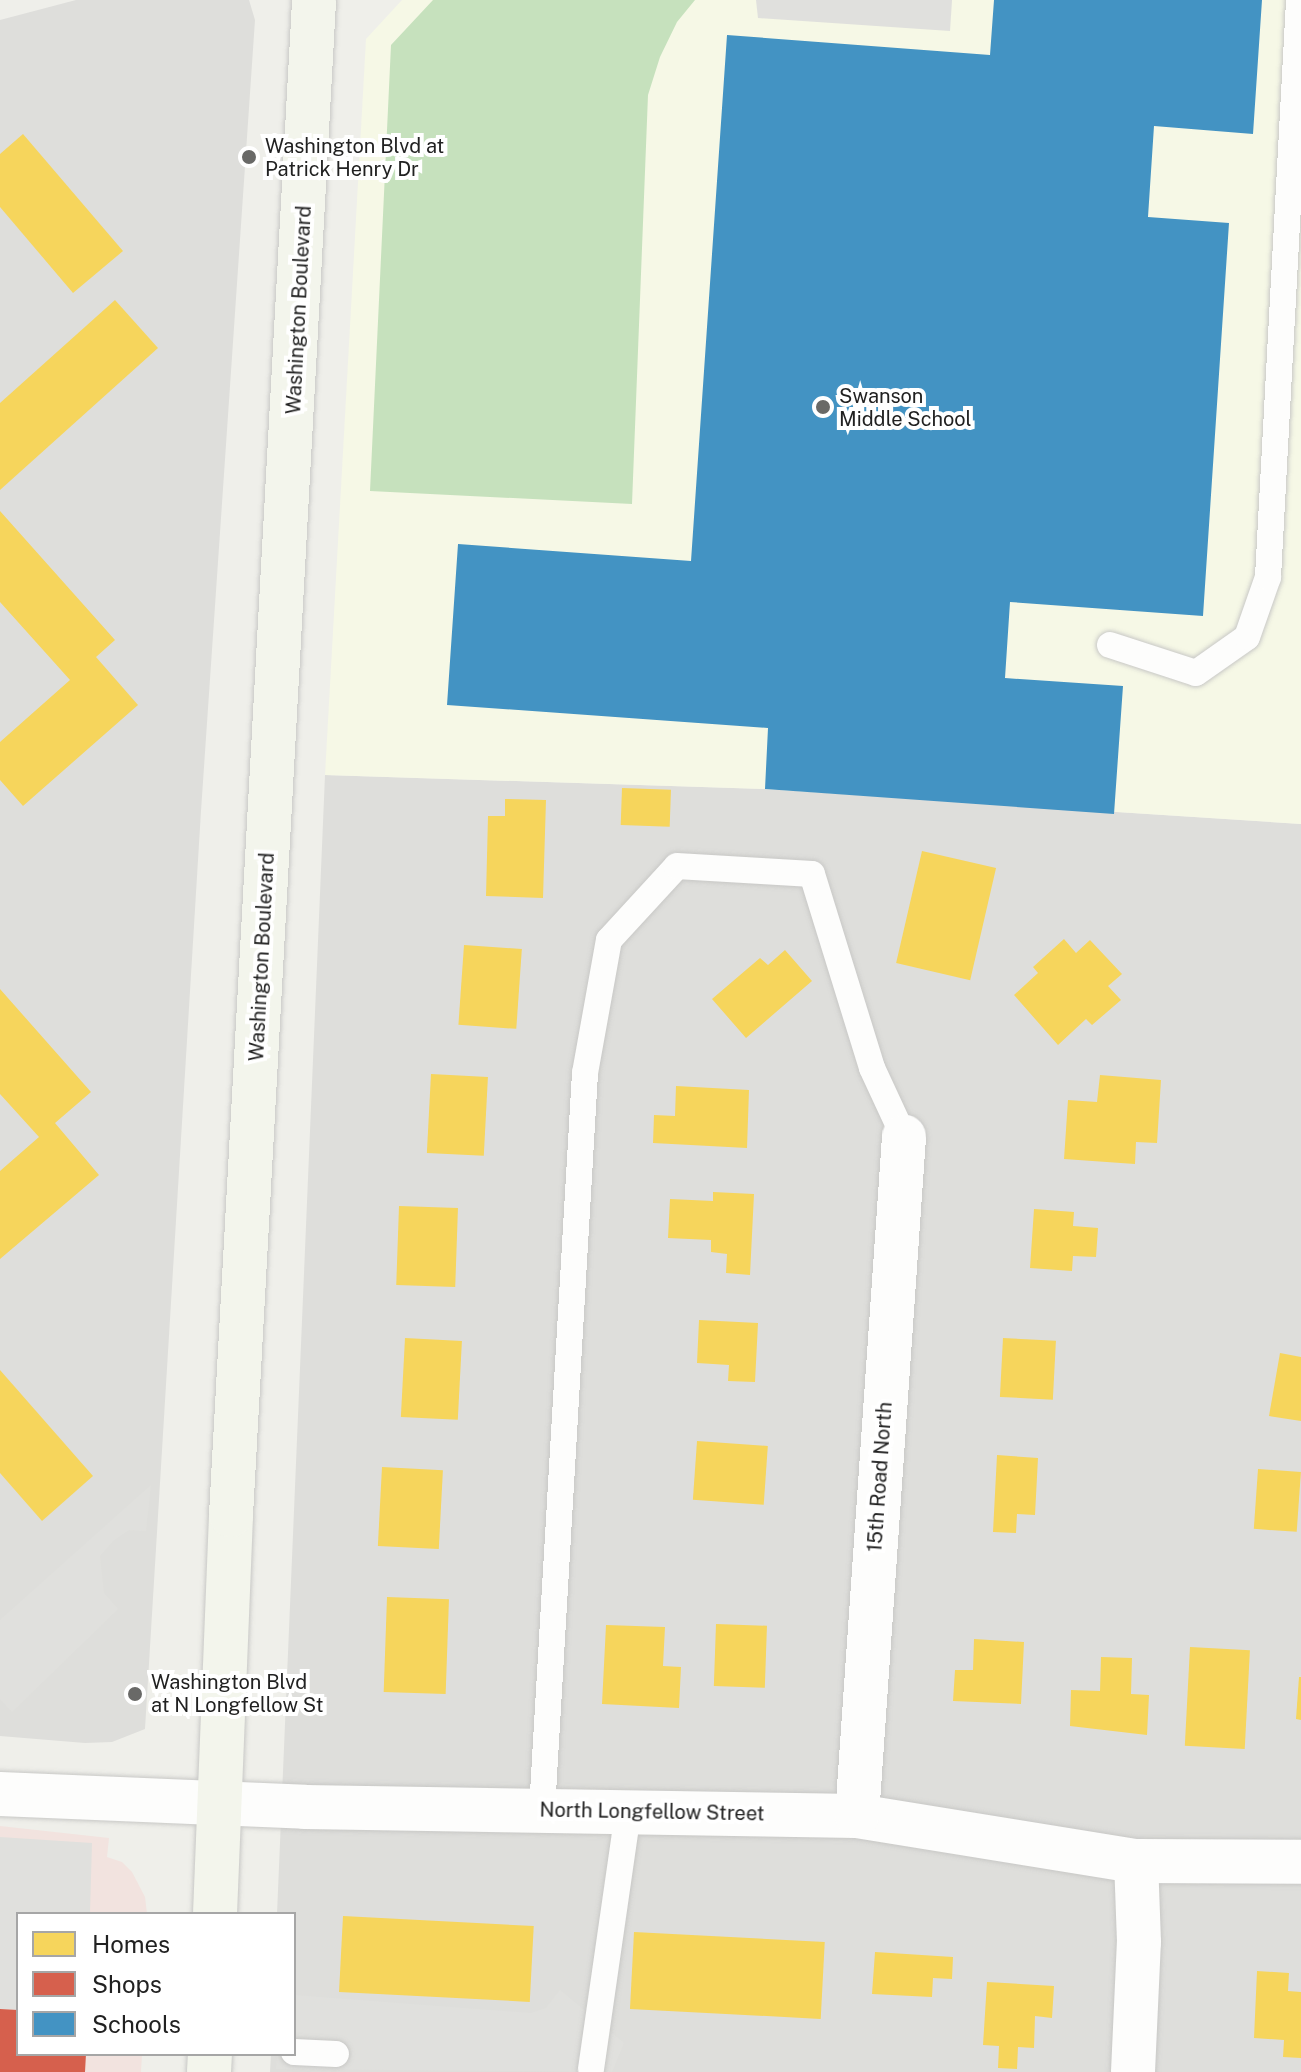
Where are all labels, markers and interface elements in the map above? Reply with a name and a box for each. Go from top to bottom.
place label: Washington Blvd at Patrick Henry Dr [265,134,444,181]
marker: Washington Blvd at Patrick Henry Dr [240,148,258,166]
street label: Washington Boulevard [282,205,316,415]
place label: Swanson Middle School [839,384,972,431]
marker: Swanson Middle School [814,398,832,416]
street label: Washington Boulevard [245,852,279,1062]
street label: 15th Road North [863,1401,897,1553]
place label: Washington Blvd at N Longfellow St [151,1670,324,1717]
marker: Washington Blvd at N Longfellow St [126,1685,144,1703]
street label: North Longfellow Street [539,1798,765,1826]
legend [16,1912,296,2056]
text: Homes [92,1930,170,1958]
text: Shops [92,1970,162,1998]
text: Schools [92,2010,181,2038]

